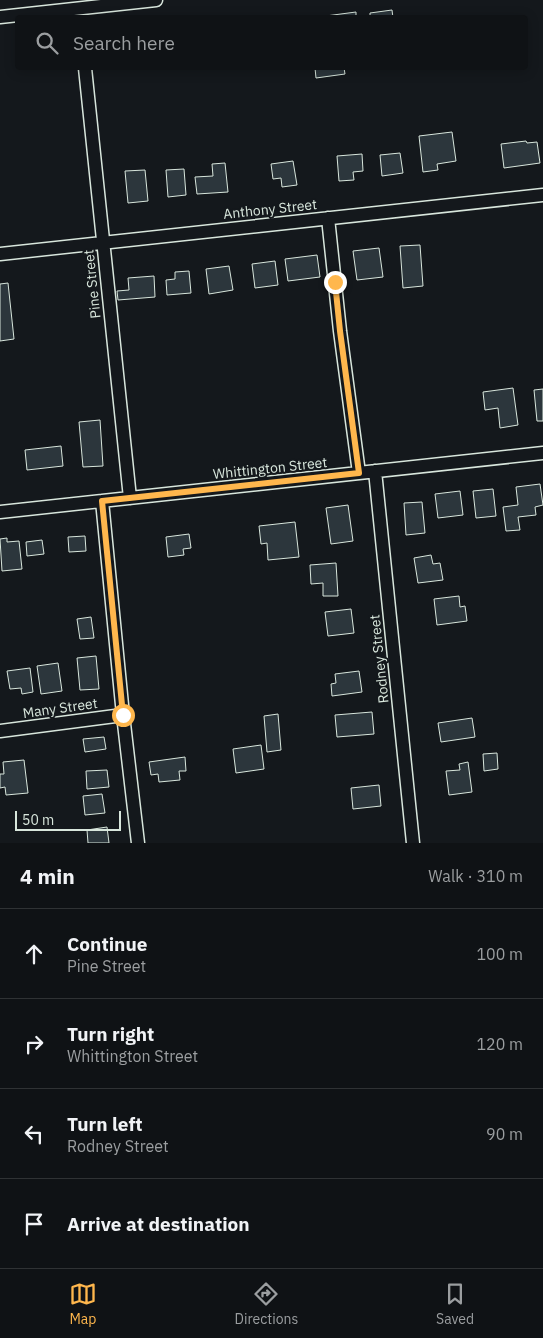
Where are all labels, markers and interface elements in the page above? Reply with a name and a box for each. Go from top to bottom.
search box [15,15,528,70]
icon: search [33,29,61,57]
text: Search here [73,31,175,55]
street label: Anthony Street [222,195,318,223]
street label: Pine Street [79,248,105,319]
route end [324,271,347,294]
street label: Whittington Street [212,453,328,483]
street label: Rodney Street [365,614,393,704]
street label: Many Street [21,694,99,722]
route start [112,704,135,727]
scale bar [15,808,121,831]
text: 50 m [22,811,54,829]
text: 4 min [20,862,75,890]
text: Walk · 310 m [428,866,523,886]
text: Continue [67,932,147,956]
icon: ahead [20,940,48,968]
text: 100 m [476,944,523,964]
text: Pine Street [67,956,146,976]
text: Turn right [67,1022,154,1046]
icon: right [20,1030,48,1058]
text: 120 m [476,1034,523,1054]
text: Whittington Street [67,1046,198,1066]
text: Turn left [67,1112,143,1136]
icon: left [20,1120,48,1148]
text: 90 m [486,1124,523,1144]
text: Rodney Street [67,1136,169,1156]
icon: arrive [20,1210,48,1238]
text: Arrive at destination [67,1212,250,1236]
tab: Map [69,1280,97,1328]
tab: Directions [235,1280,298,1328]
tab: Saved [436,1280,474,1328]

